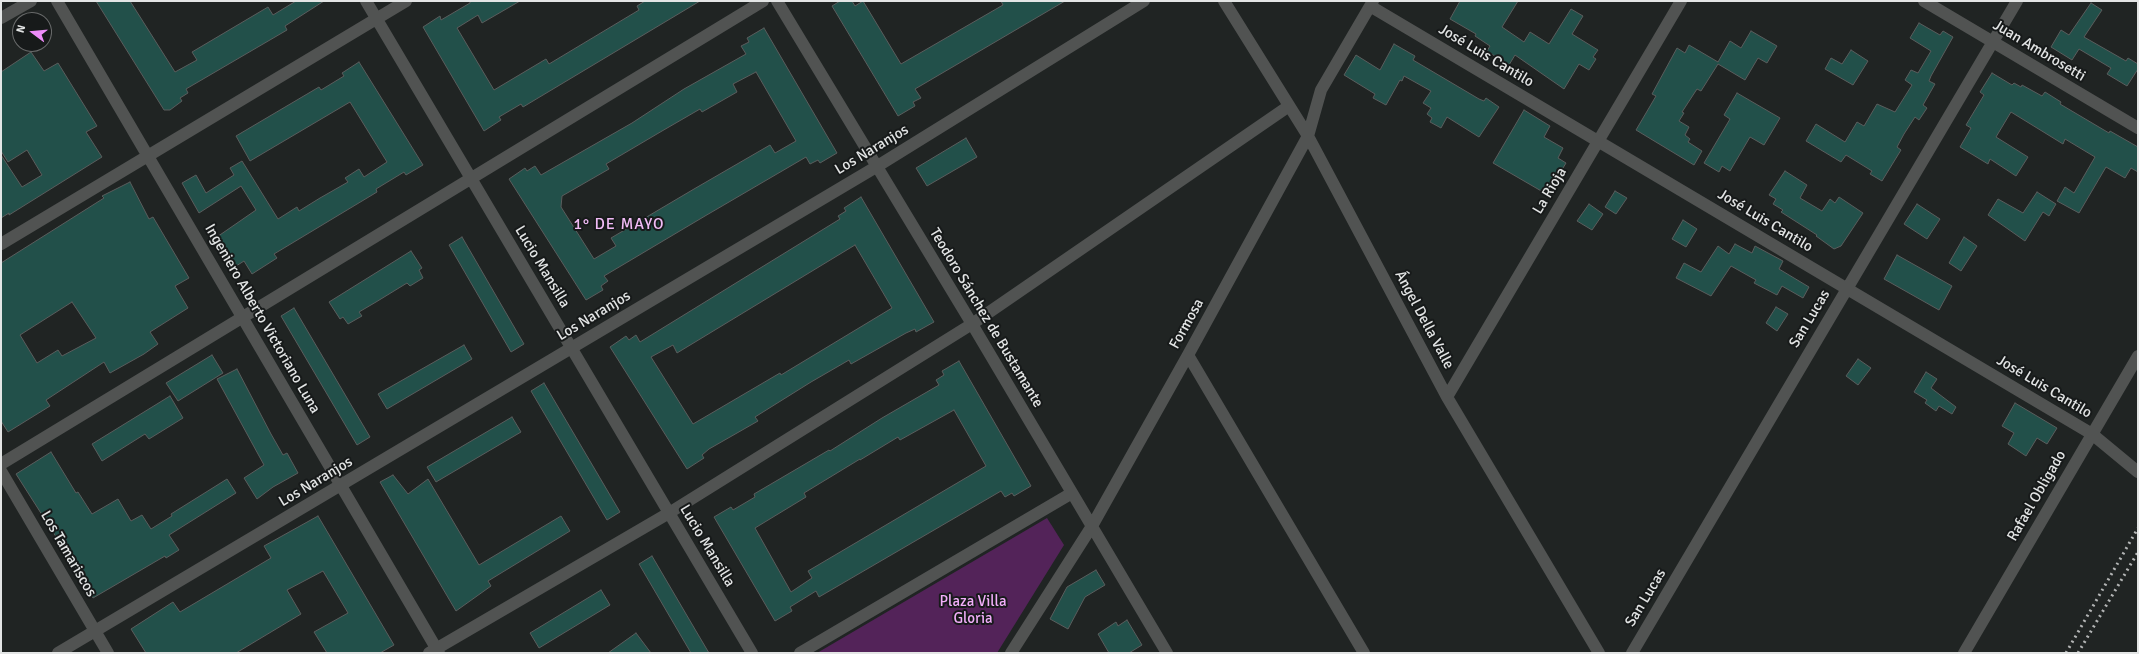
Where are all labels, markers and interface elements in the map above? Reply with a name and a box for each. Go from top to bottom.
north arrow [12,12,52,52]
street label: Juan Ambrosetti [1989,16,2089,86]
street label: José Luis Cantilo [1435,21,1537,91]
text: N [14,23,28,34]
street label: Los Naranjos [832,121,912,179]
street label: La Rioja [1529,164,1571,218]
street label: José Luis Cantilo [1714,186,1816,256]
district label: 1° DE MAYO [573,215,665,235]
street label: Ingeniero Alberto Victoriano Luna [200,221,324,417]
street label: Lucio Mansilla [510,223,574,311]
street label: Teodoro Sánchez de Bustamante [925,225,1047,411]
street label: Ángel Della Valle [1390,268,1458,372]
street label: Los Naranjos [554,287,634,345]
street label: San Lucas [1786,287,1834,351]
street label: Formosa [1166,296,1208,352]
street label: José Luis Cantilo [1993,352,2095,422]
street label: Rafael Obligado [2004,447,2070,545]
street label: Los Naranjos [276,453,356,511]
street label: Lucio Mansilla [675,502,739,590]
street label: Los Tamariscos [36,508,100,600]
street label: San Lucas [1622,566,1670,630]
park label: Plaza Villa Gloria [939,593,1007,628]

